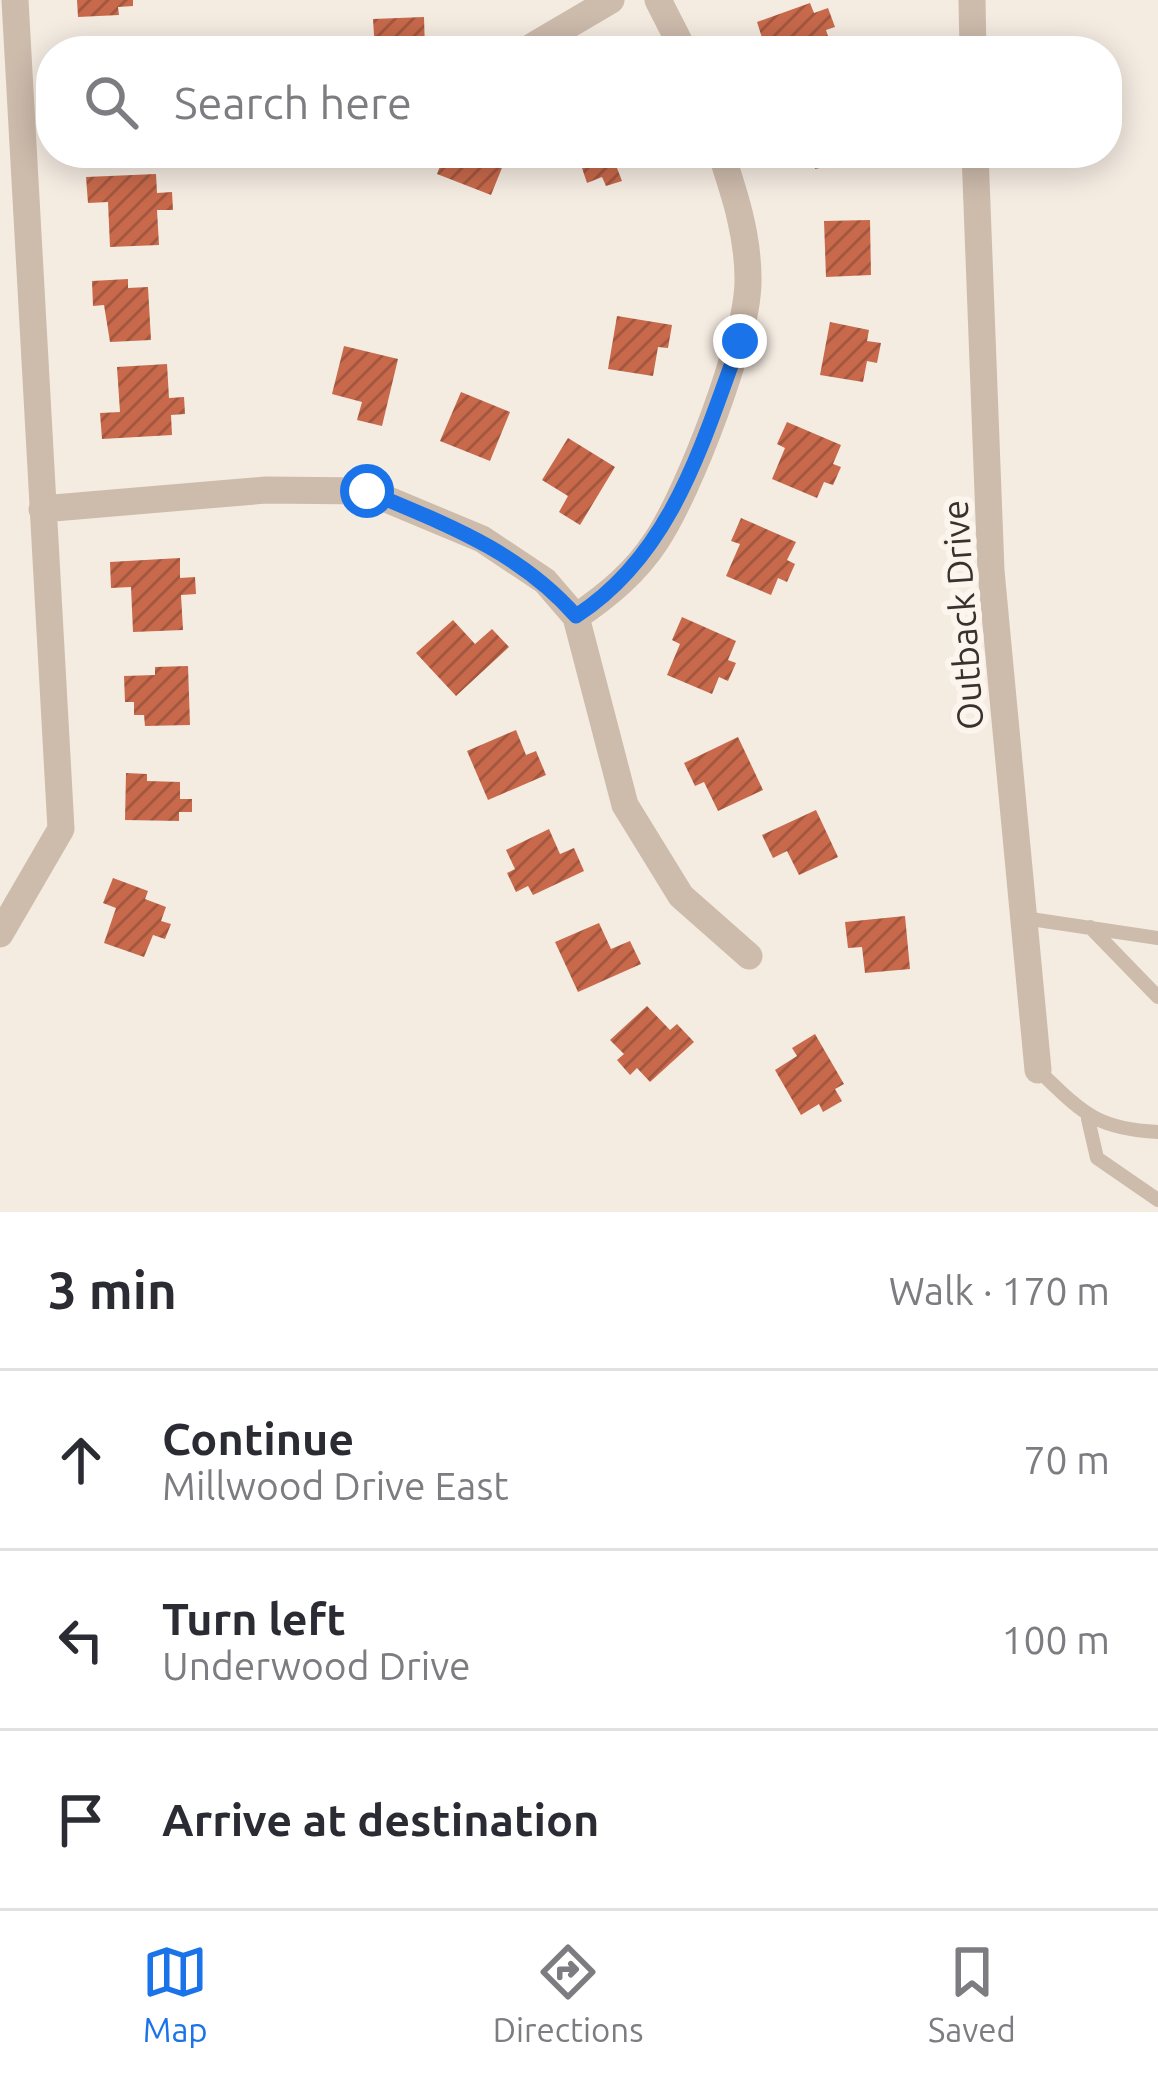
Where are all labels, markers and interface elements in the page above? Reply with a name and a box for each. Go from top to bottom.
search box [36,36,1122,168]
icon: search [78,69,144,135]
text: Search here [174,77,412,128]
route end [713,314,767,368]
route start [340,464,394,518]
street label: Outback Drive [934,499,990,731]
text: 3 min [48,1261,177,1319]
text: Walk · 170 m [889,1269,1110,1312]
text: Continue [162,1413,354,1464]
icon: ahead [48,1427,114,1493]
text: 70 m [1023,1438,1110,1481]
text: Millwood Drive East [162,1464,509,1507]
text: Turn left [162,1593,346,1644]
icon: left [48,1607,114,1673]
text: 100 m [1001,1618,1110,1661]
text: Underwood Drive [162,1644,471,1687]
icon: arrive [48,1787,114,1853]
text: Arrive at destination [162,1794,599,1845]
tab: Map [142,1939,208,2048]
tab: Directions [493,1939,643,2048]
tab: Saved [928,1939,1016,2048]

